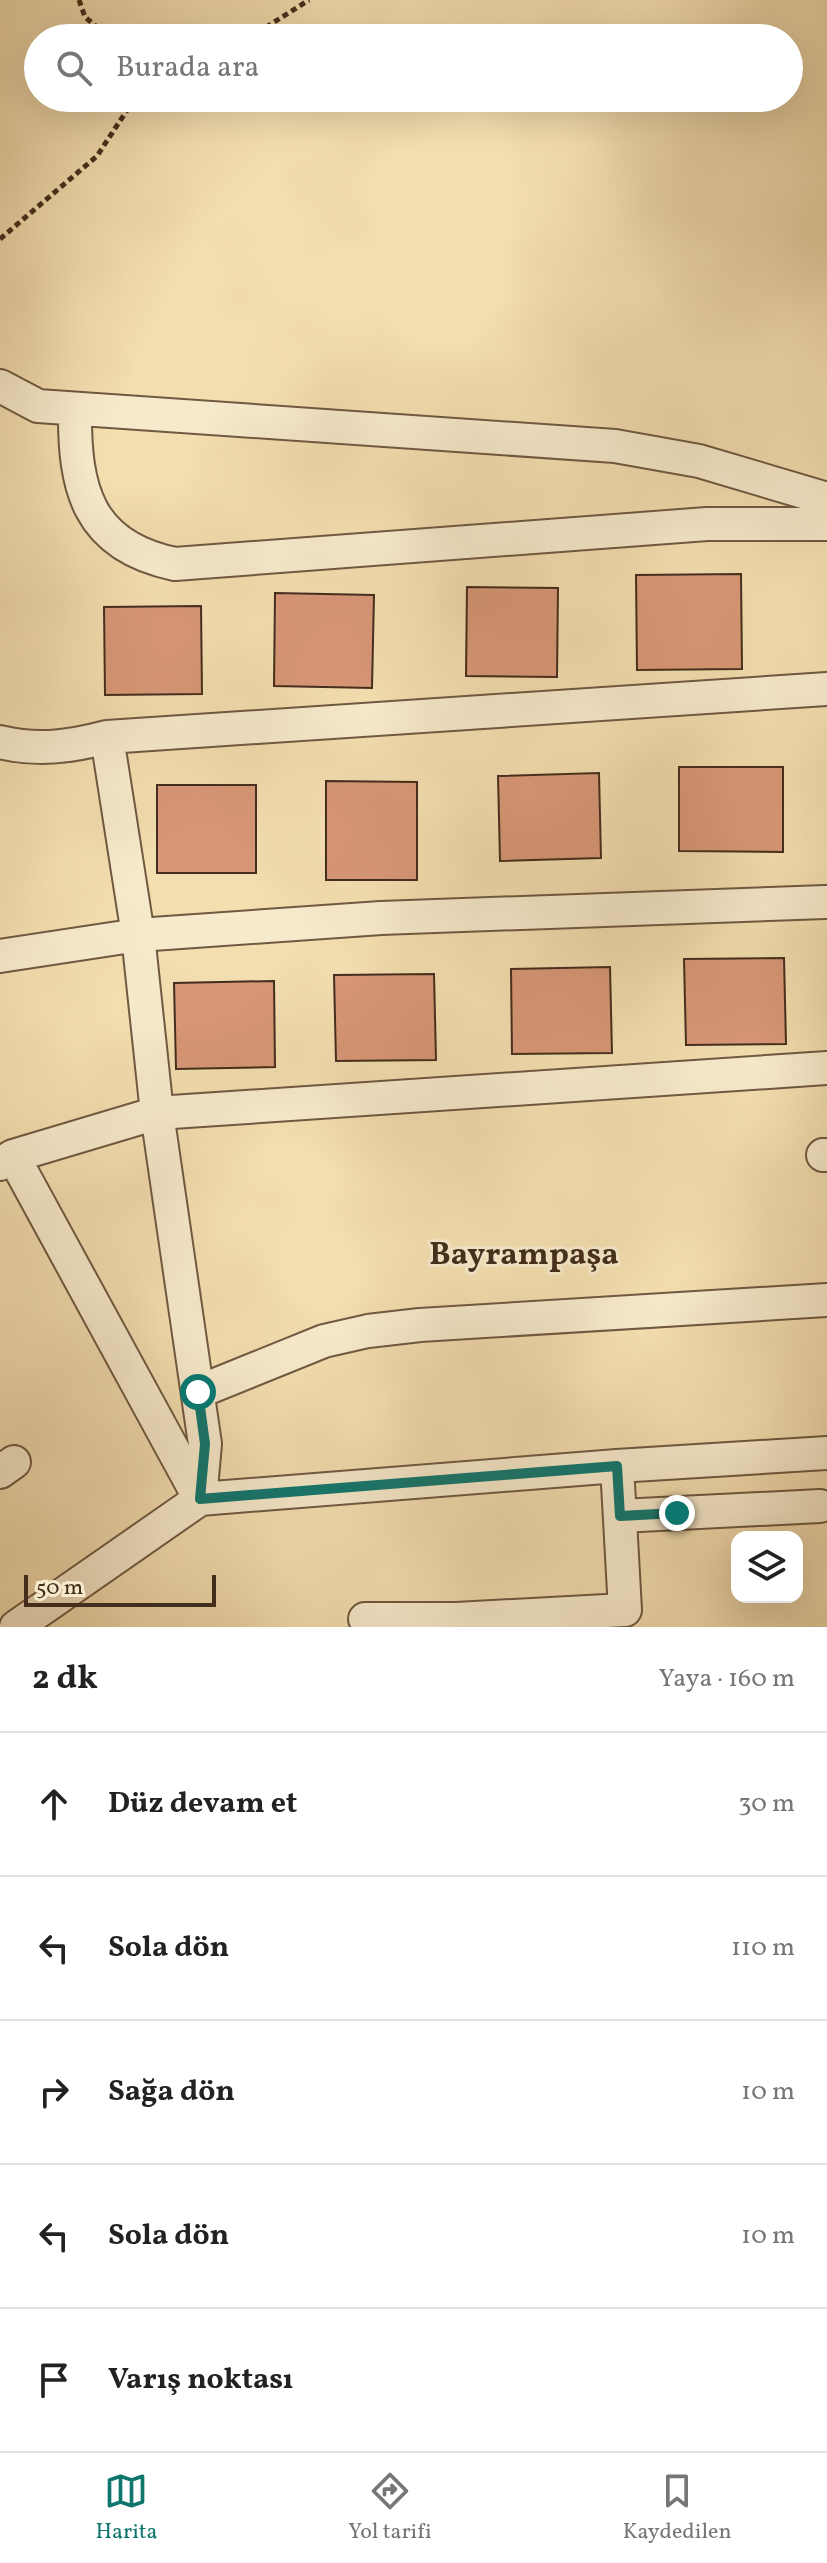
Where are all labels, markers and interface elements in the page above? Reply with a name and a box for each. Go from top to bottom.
search box [24,24,803,112]
icon: search [52,46,96,90]
text: Burada ara [116,47,259,89]
district label: Bayrampaşa [429,1234,619,1278]
route start [180,1374,216,1410]
route end [659,1495,695,1531]
map controls [731,1531,803,1603]
button: layers [731,1531,803,1603]
scale bar [24,1571,216,1607]
text: 50 m [36,1573,83,1604]
text: 2 dk [32,1656,98,1703]
text: Yaya · 160 m [659,1661,795,1697]
icon: ahead [32,1782,76,1826]
text: Düz devam et [108,1783,297,1825]
text: 30 m [738,1786,795,1822]
icon: left [32,1926,76,1970]
text: Sola dön [108,1927,229,1969]
text: 110 m [731,1930,795,1966]
icon: right [32,2070,76,2114]
text: Sağa dön [108,2071,235,2113]
text: 10 m [741,2074,795,2110]
icon: left [32,2214,76,2258]
text: Sola dön [108,2215,229,2257]
text: 10 m [741,2218,795,2254]
icon: arrive [32,2358,76,2402]
text: Varış noktası [108,2359,293,2401]
tab: Harita [95,2469,157,2548]
tab: Yol tarifi [348,2469,432,2548]
tab: Kaydedilen [623,2469,732,2548]

